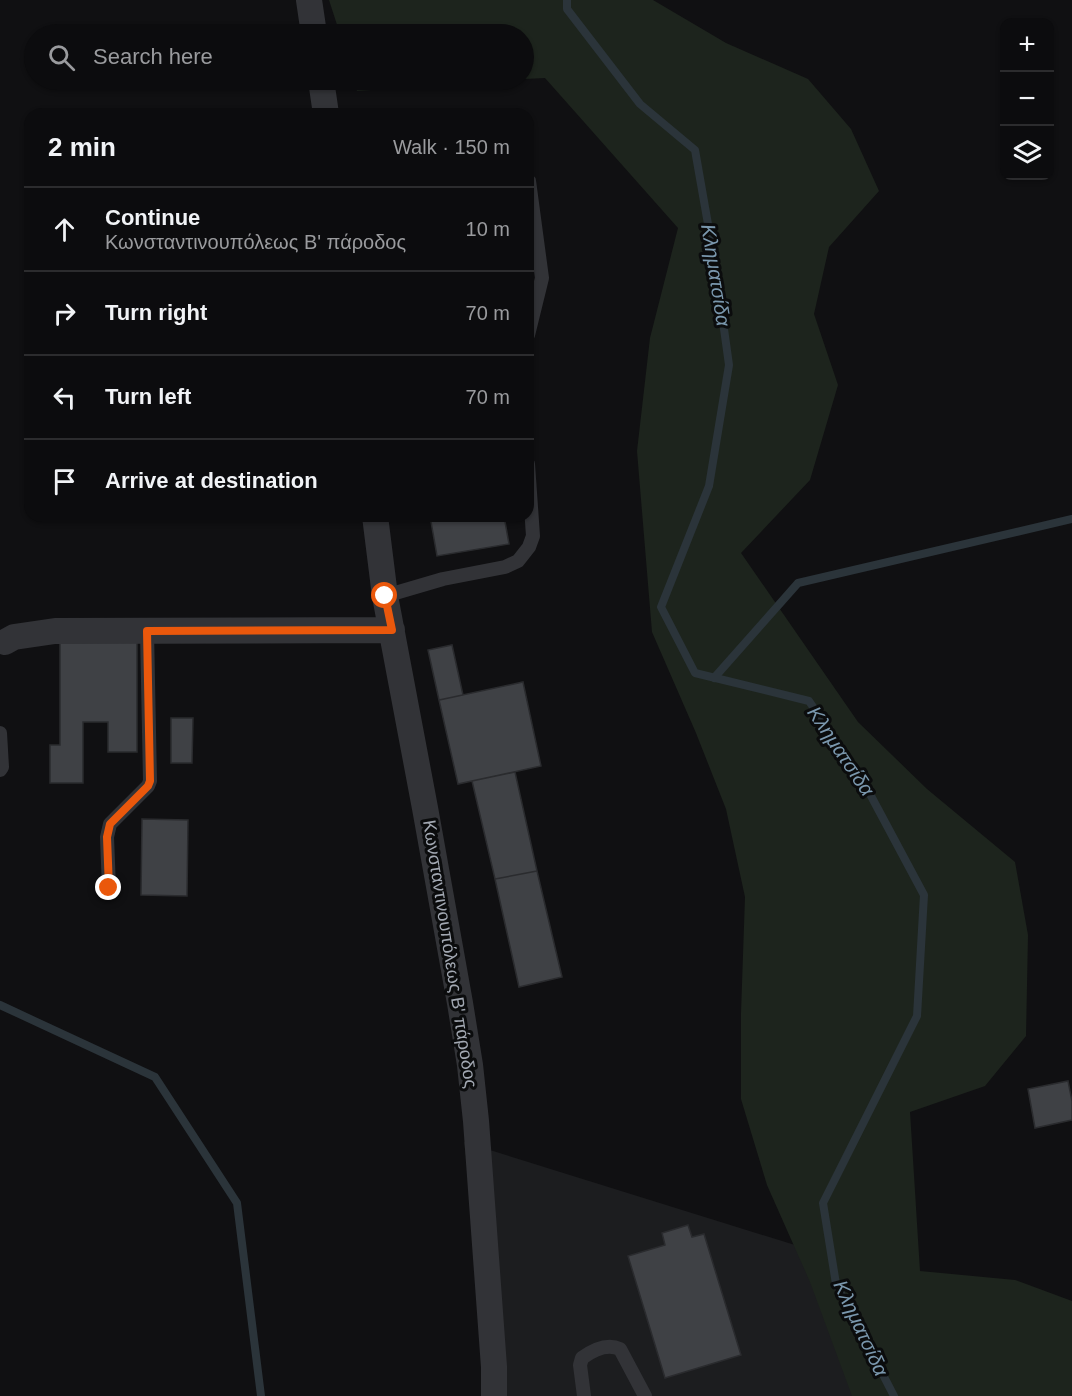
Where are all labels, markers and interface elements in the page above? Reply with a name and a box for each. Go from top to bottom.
map controls [1000,18,1054,180]
button: + [1000,18,1054,72]
search box [24,24,534,90]
icon: search [45,41,78,74]
text: Search here [93,44,213,69]
button: − [1000,72,1054,126]
button: layers [1000,126,1054,180]
text: 2 min [48,132,116,162]
text: Walk · 150 m [393,136,510,158]
text: Continue [105,205,200,230]
icon: ahead [48,213,81,246]
text: 10 m [466,218,510,240]
water label: Κληματσίδα [697,222,735,328]
text: Κωνσταντινουπόλεως Β' πάροδος [105,231,406,253]
icon: right [48,297,81,330]
text: Turn right [105,300,207,325]
text: 70 m [466,302,510,324]
icon: left [48,381,81,414]
text: Turn left [105,384,191,409]
text: 70 m [466,386,510,408]
icon: arrive [48,465,81,498]
text: Arrive at destination [105,468,318,493]
route start [371,582,397,608]
water label: Κληματσίδα [803,702,879,800]
street label: Κωνσταντινουπόλεως Β' πάροδος [419,819,481,1090]
route end [95,874,121,900]
water label: Κληματσίδα [829,1277,893,1380]

